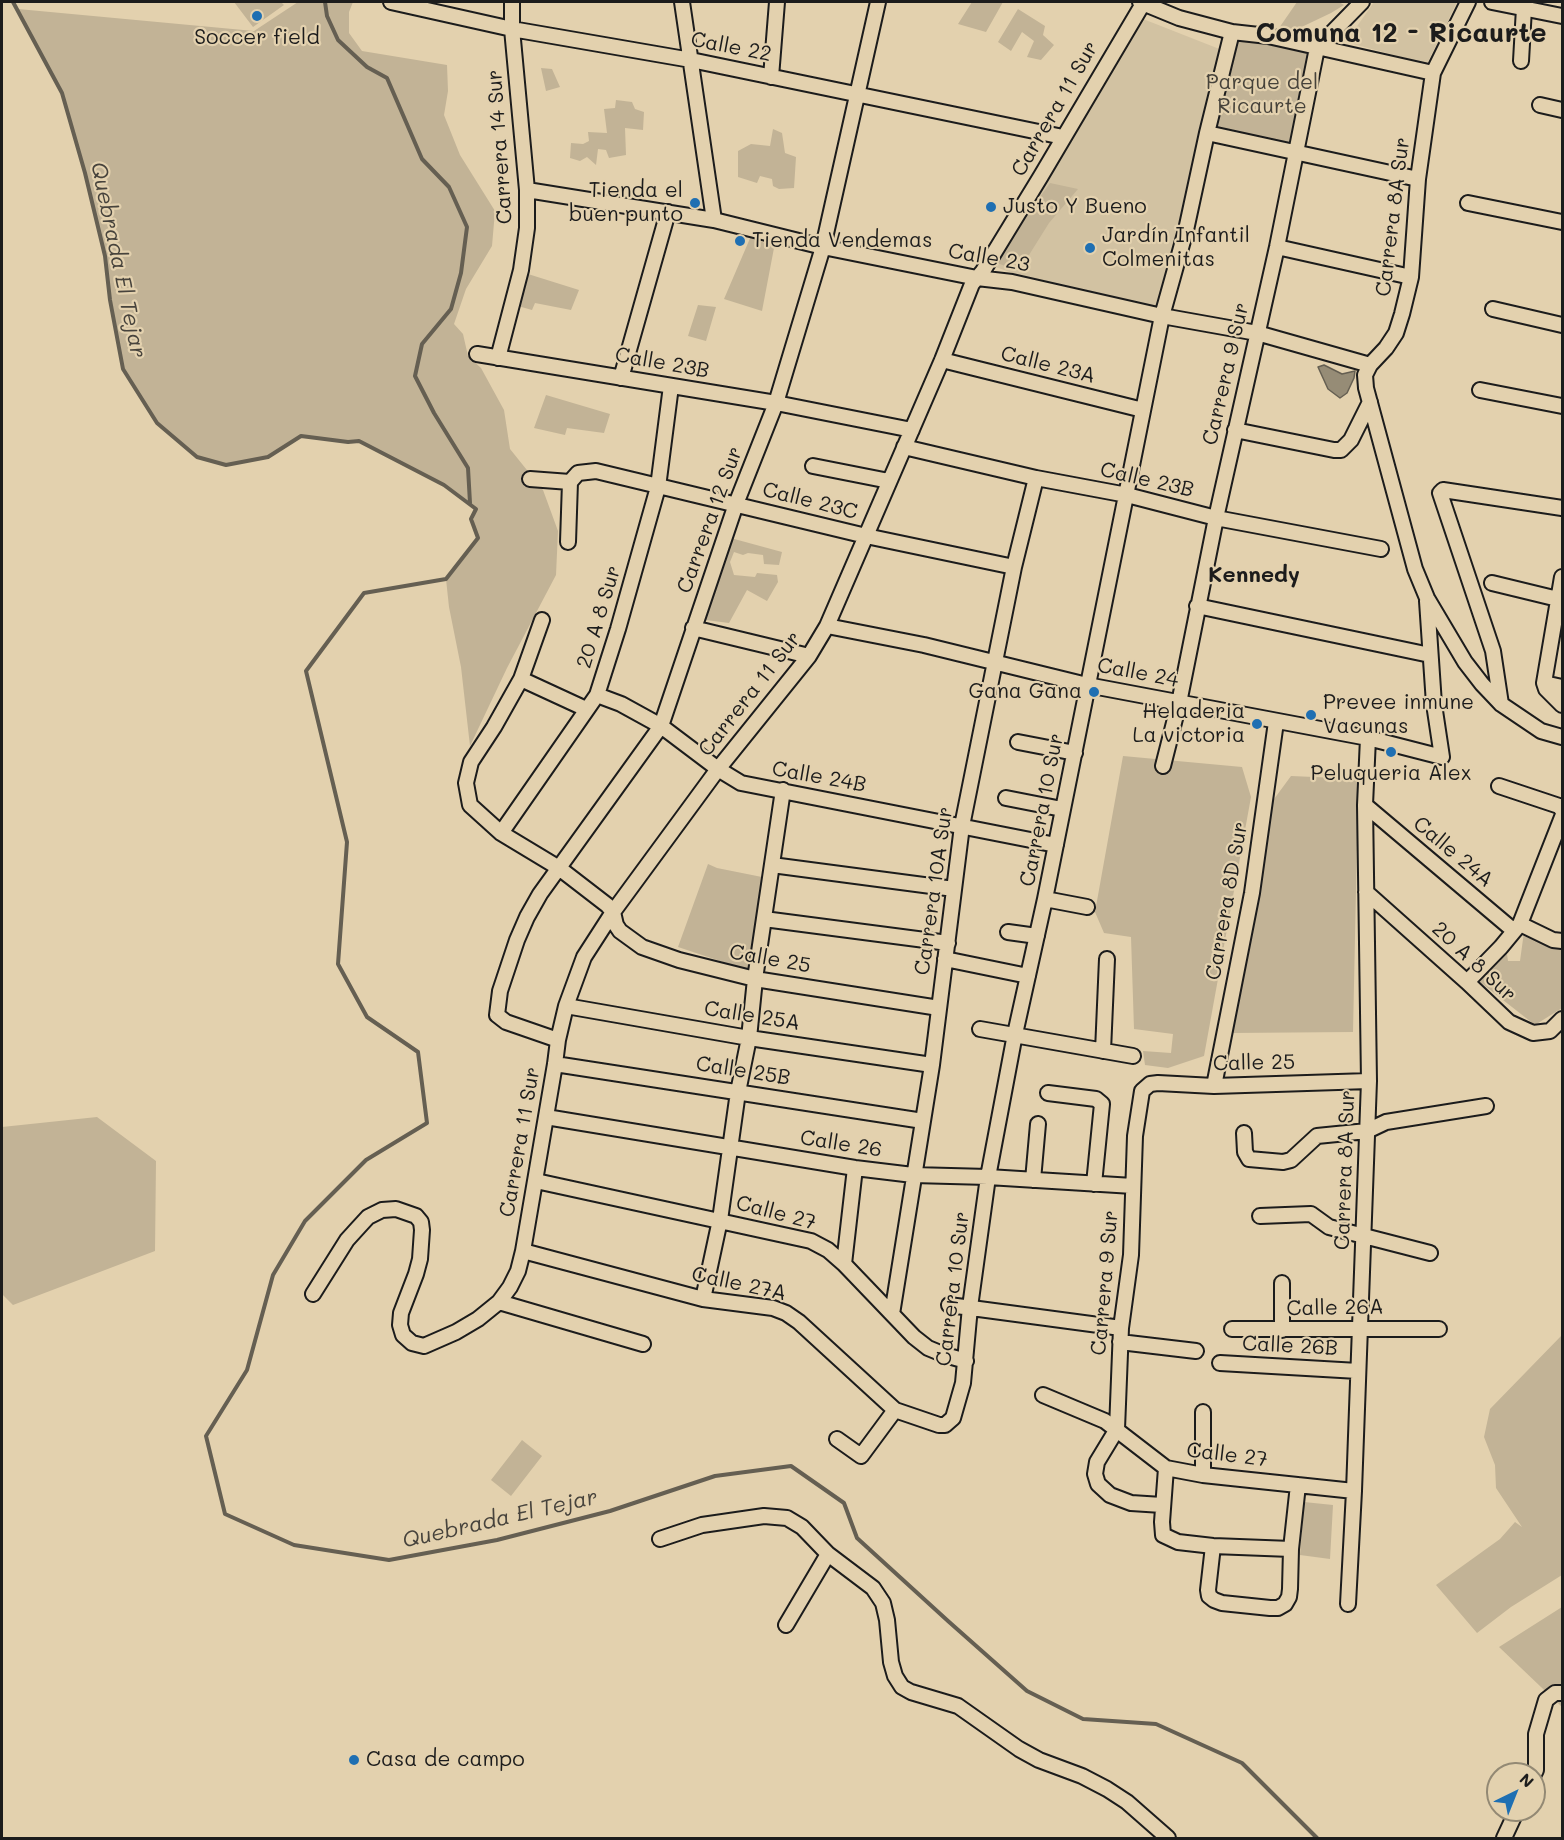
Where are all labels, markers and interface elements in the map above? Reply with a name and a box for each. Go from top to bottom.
marker: Soccer field [250,9,264,23]
district label: Comuna 12 - Ricaurte [1255,18,1547,50]
place label: Soccer field [194,25,320,51]
street label: Calle 22 [688,27,774,67]
street label: Carrera 11 Sur [1006,37,1104,181]
street label: Carrera 14 Sur [482,69,518,225]
park label: Parque del Ricaurte [1206,70,1318,120]
street label: Carrera 8A Sur [1371,136,1415,298]
water label: Quebrada El Tejar [84,160,152,360]
place label: Tienda el buen punto [569,178,683,228]
place label: Justo Y Bueno [1003,194,1147,220]
marker: Tienda el buen punto [688,196,702,210]
marker: Justo Y Bueno [984,200,998,214]
place label: Jardín Infantil Colmenitas [1102,223,1250,273]
place label: Tienda Vendemas [752,228,932,254]
marker: Tienda Vendemas [733,234,747,248]
street label: Calle 23 [946,238,1032,278]
marker: Jardín Infantil Colmenitas [1083,241,1097,255]
street label: Carrera 9 Sur [1197,300,1255,448]
street label: Calle 23A [998,341,1098,389]
street label: Calle 23B [613,342,711,384]
street label: Carrera 12 Sur [672,443,748,597]
street label: Calle 23B [1098,457,1196,503]
street label: Calle 23C [760,477,860,525]
district label: Kennedy [1208,562,1300,588]
street label: 20 A 8 Sur [571,563,627,671]
street label: Carrera 11 Sur [693,626,807,762]
street label: Calle 24 [1095,653,1181,693]
place label: Gana Gana [969,679,1082,705]
marker: Gana Gana [1087,685,1101,699]
place label: Prevee inmune Vacunas [1323,690,1474,740]
place label: Heladeria La victoria [1133,699,1245,749]
marker: Prevee inmune Vacunas [1304,708,1318,722]
marker: Heladeria La victoria [1250,717,1264,731]
street label: Carrera 10 Sur [1015,731,1069,889]
marker: Peluqueria Alex [1384,745,1398,759]
street label: Calle 24B [770,756,868,798]
place label: Peluqueria Alex [1311,761,1471,787]
street label: Carrera 10A Sur [910,805,958,977]
street label: Calle 24A [1408,811,1498,893]
street label: Carrera 8D Sur [1201,820,1253,982]
street label: 20 A 8 Sur [1427,917,1521,1007]
street label: Calle 25 [727,939,813,979]
street label: Calle 25A [702,996,802,1036]
street label: Calle 25 [1213,1050,1295,1076]
street label: Calle 25B [694,1051,792,1091]
street label: Carrera 11 Sur [494,1065,546,1219]
street label: Carrera 8A Sur [1330,1089,1360,1251]
street label: Calle 26 [798,1125,884,1163]
street label: Calle 27 [733,1190,819,1236]
street label: Carrera 9 Sur [1086,1209,1124,1357]
street label: Carrera 10 Sur [931,1210,975,1368]
street label: Calle 27A [689,1262,789,1306]
street label: Calle 26A [1286,1295,1384,1321]
street label: Calle 26B [1242,1331,1338,1361]
street label: Calle 27 [1185,1438,1269,1472]
water label: Quebrada El Tejar [400,1484,600,1554]
place label: Casa de campo [366,1747,525,1773]
marker: Casa de campo [347,1753,361,1767]
north arrow [1486,1762,1546,1822]
text: N [1516,1768,1539,1792]

